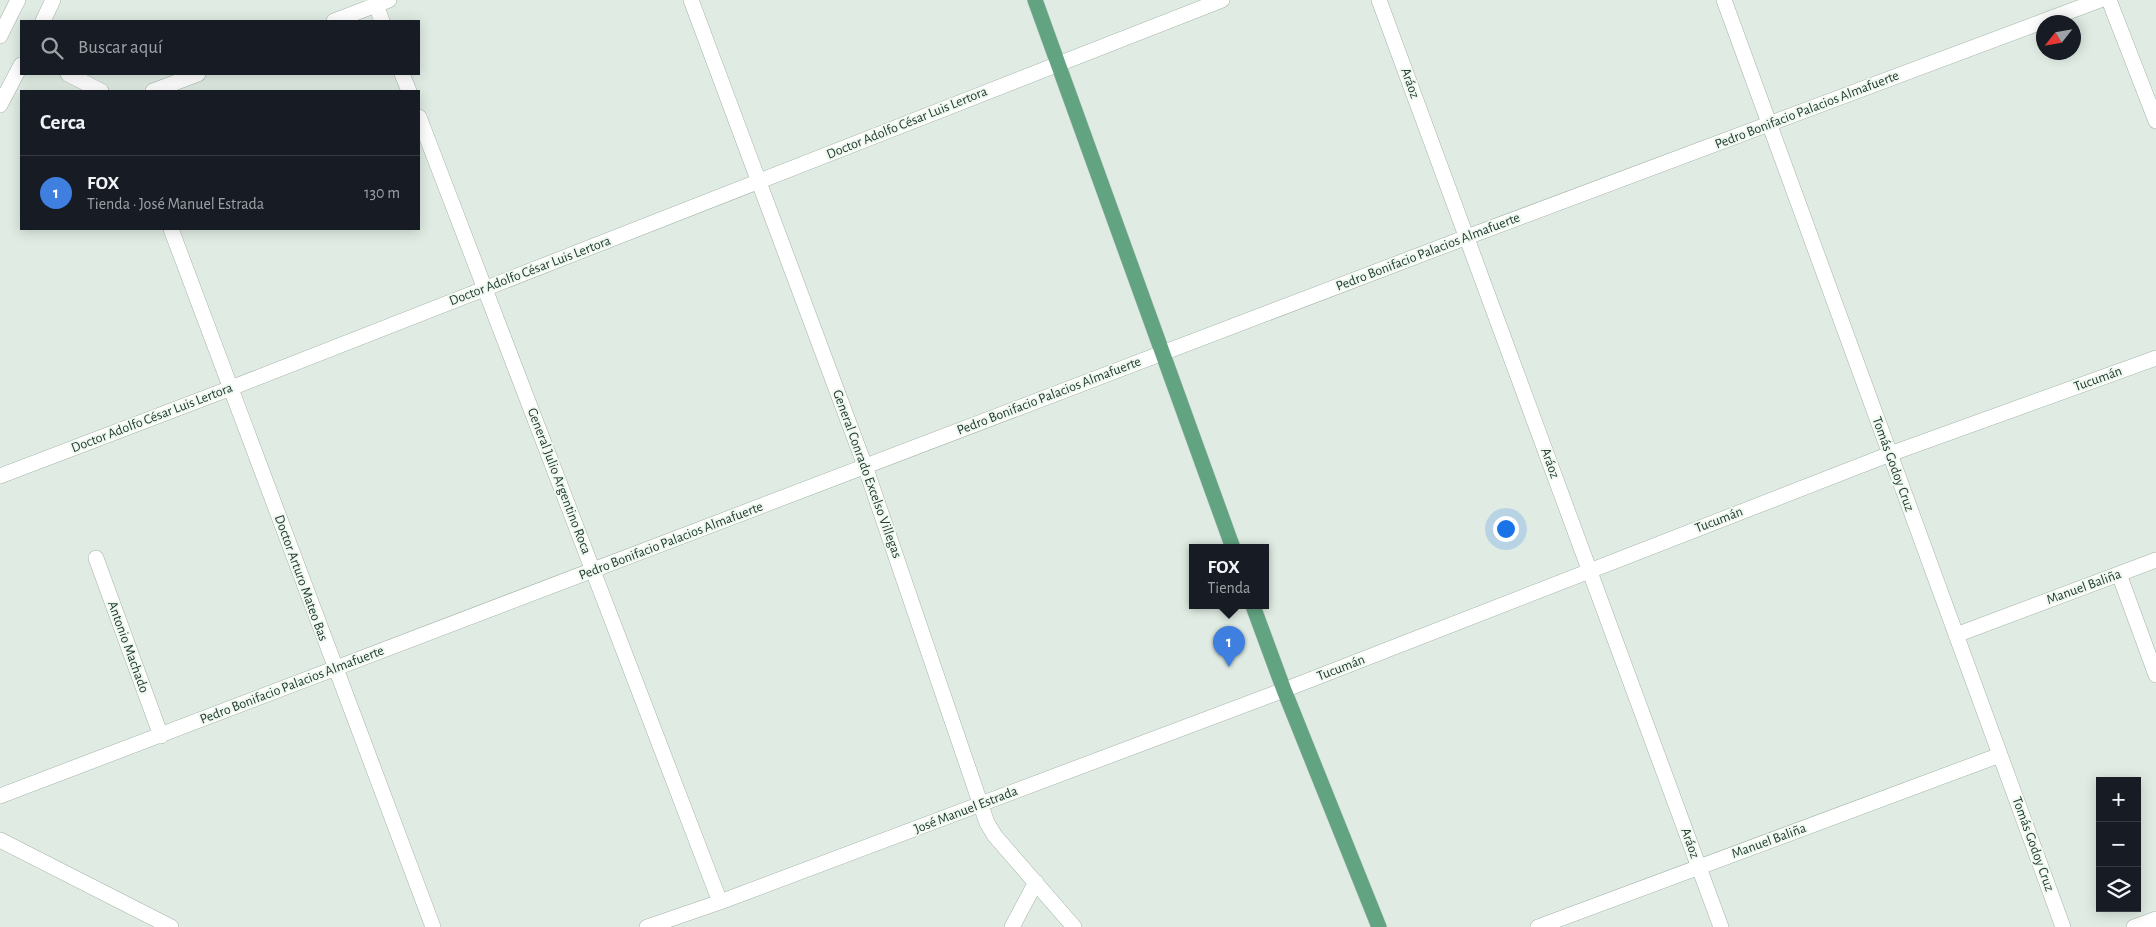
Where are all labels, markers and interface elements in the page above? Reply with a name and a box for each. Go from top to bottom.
north arrow [2036,15,2081,60]
search box [20,20,420,75]
icon: search [38,34,66,62]
text: Buscar aquí [78,38,163,57]
street label: Aráoz [1398,66,1422,100]
street label: Pedro Bonifacio Palacios Almafuerte [1713,68,1901,152]
street label: Doctor Adolfo César Luis Lertora [825,84,990,162]
text: Cerca [40,112,86,133]
text: FOX [87,174,119,193]
text: 1 [53,185,59,201]
text: 130 m [364,185,400,201]
text: Tienda · José Manuel Estrada [87,196,264,212]
street label: Pedro Bonifacio Palacios Almafuerte [1334,210,1522,294]
street label: Doctor Adolfo César Luis Lertora [447,233,613,308]
street label: Pedro Bonifacio Palacios Almafuerte [955,354,1143,438]
street label: Tucumán [2072,364,2124,394]
street label: Doctor Adolfo César Luis Lertora [69,380,235,455]
street label: General Conrado Excelso Villegas [830,388,904,560]
street label: General Julio Argentino Roca [525,406,594,557]
street label: Tomás Godoy Cruz [1869,415,1917,513]
street label: Aráoz [1538,446,1562,480]
street label: Pedro Bonifacio Palacios Almafuerte [577,499,765,583]
street label: Tucumán [1693,504,1745,536]
street label: Doctor Arturo Mateo Bas [272,513,330,643]
your location [1493,516,1519,542]
popup [1189,544,1269,609]
text: FOX [1207,558,1240,577]
street label: Manuel Baliña [2045,567,2124,607]
text: Tienda [1207,580,1251,596]
street label: Antonio Machado [105,599,151,695]
pin: 1 [1213,626,1245,667]
street label: Pedro Bonifacio Palacios Almafuerte [198,643,386,727]
street label: Tucumán [1315,652,1367,684]
map controls [2096,777,2141,912]
button: + [2096,777,2141,822]
street label: José Manuel Estrada [912,784,1020,836]
street label: Tomás Godoy Cruz [2009,795,2057,893]
street label: Manuel Baliña [1730,821,1809,861]
button: − [2096,822,2141,867]
street label: Aráoz [1678,826,1702,860]
button: layers [2096,867,2141,912]

